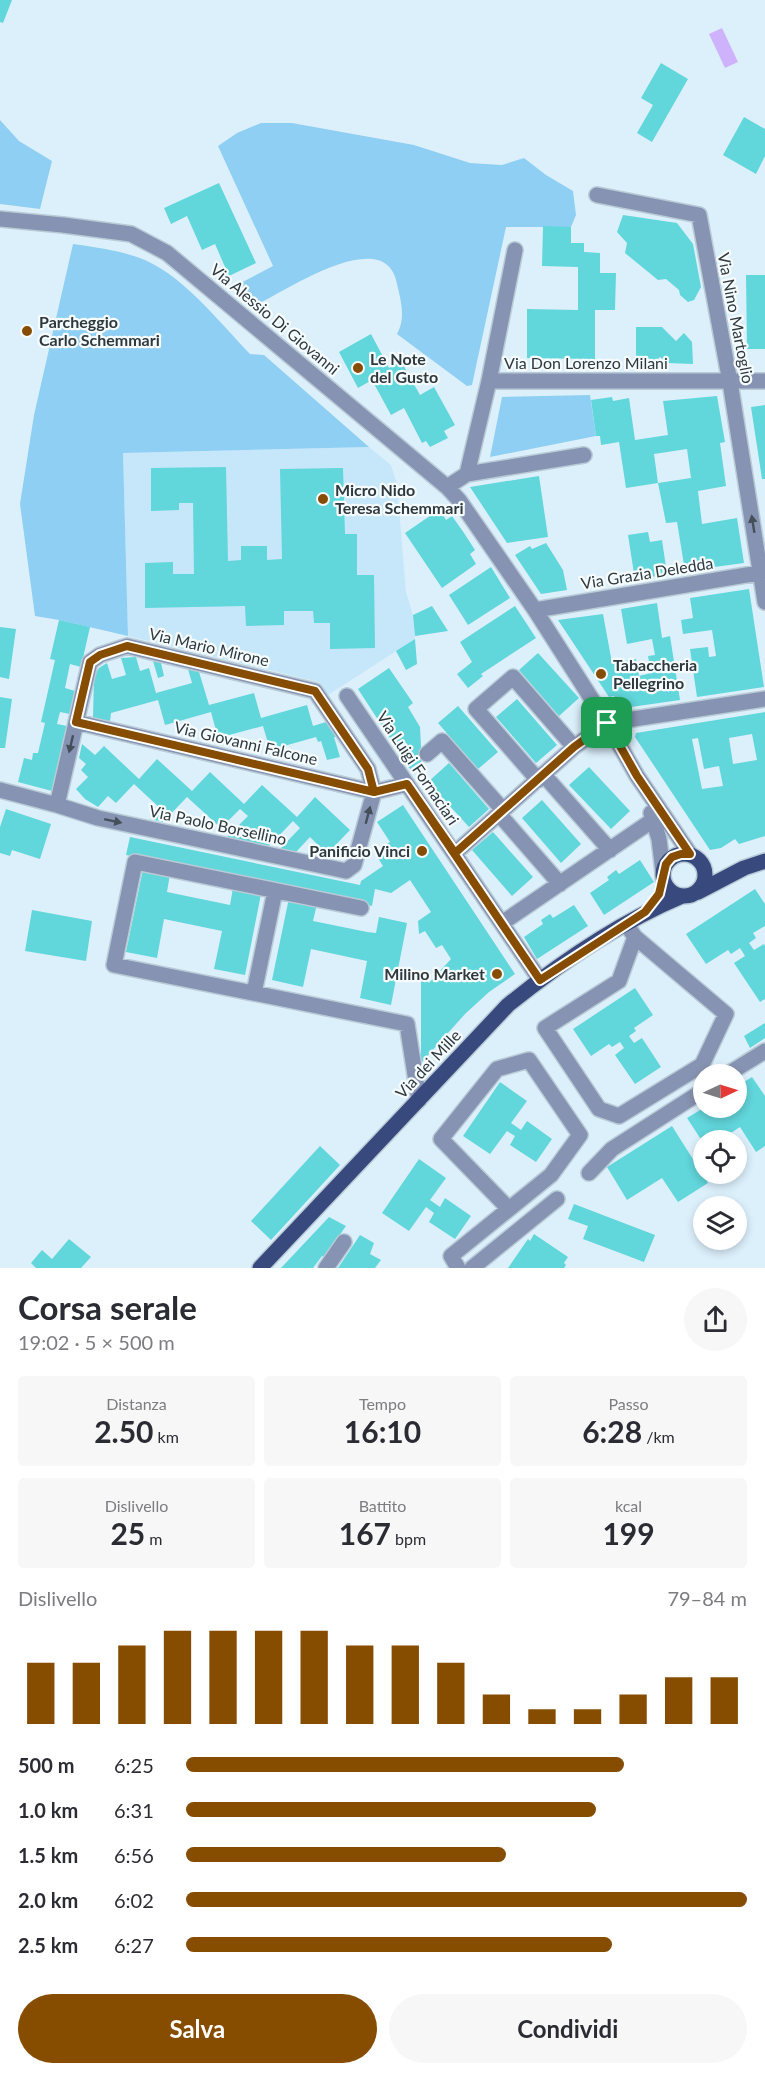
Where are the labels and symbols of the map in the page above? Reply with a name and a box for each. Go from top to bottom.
street label: Via Nino Martoglio [714,251,758,385]
street label: Via Alessio Di Giovanni [207,259,344,378]
place label: Parcheggio Carlo Schemmari [39,312,160,349]
marker: Parcheggio Carlo Schemmari [20,324,34,338]
place label: Le Note del Gusto [370,349,438,386]
street label: Via Don Lorenzo Milani [504,353,668,372]
marker: Le Note del Gusto [351,361,365,375]
place label: Micro Nido Teresa Schemmari [335,480,464,517]
marker: Micro Nido Teresa Schemmari [316,492,330,506]
one-way arrow [748,514,757,533]
street label: Via Grazia Deledda [579,553,714,592]
street label: Via Mario Mirone [147,623,271,670]
place label: Tabaccheria Pellegrino [613,655,697,692]
marker: Tabaccheria Pellegrino [594,667,608,681]
pin [581,697,632,748]
street label: Via Luigi Fornaciari [373,707,463,828]
street label: Via Giovanni Falcone [173,717,320,768]
one-way arrow [66,735,76,754]
street label: Via Paolo Borsellino [148,801,288,848]
one-way arrow [364,806,373,824]
one-way arrow [104,817,123,826]
place label: Panificio Vinci [309,841,410,860]
marker: Panificio Vinci [415,844,429,858]
place label: Milino Market [384,964,485,983]
marker: Milino Market [490,967,504,981]
street label: Via dei Mille [391,1025,464,1102]
north arrow [693,1064,747,1118]

